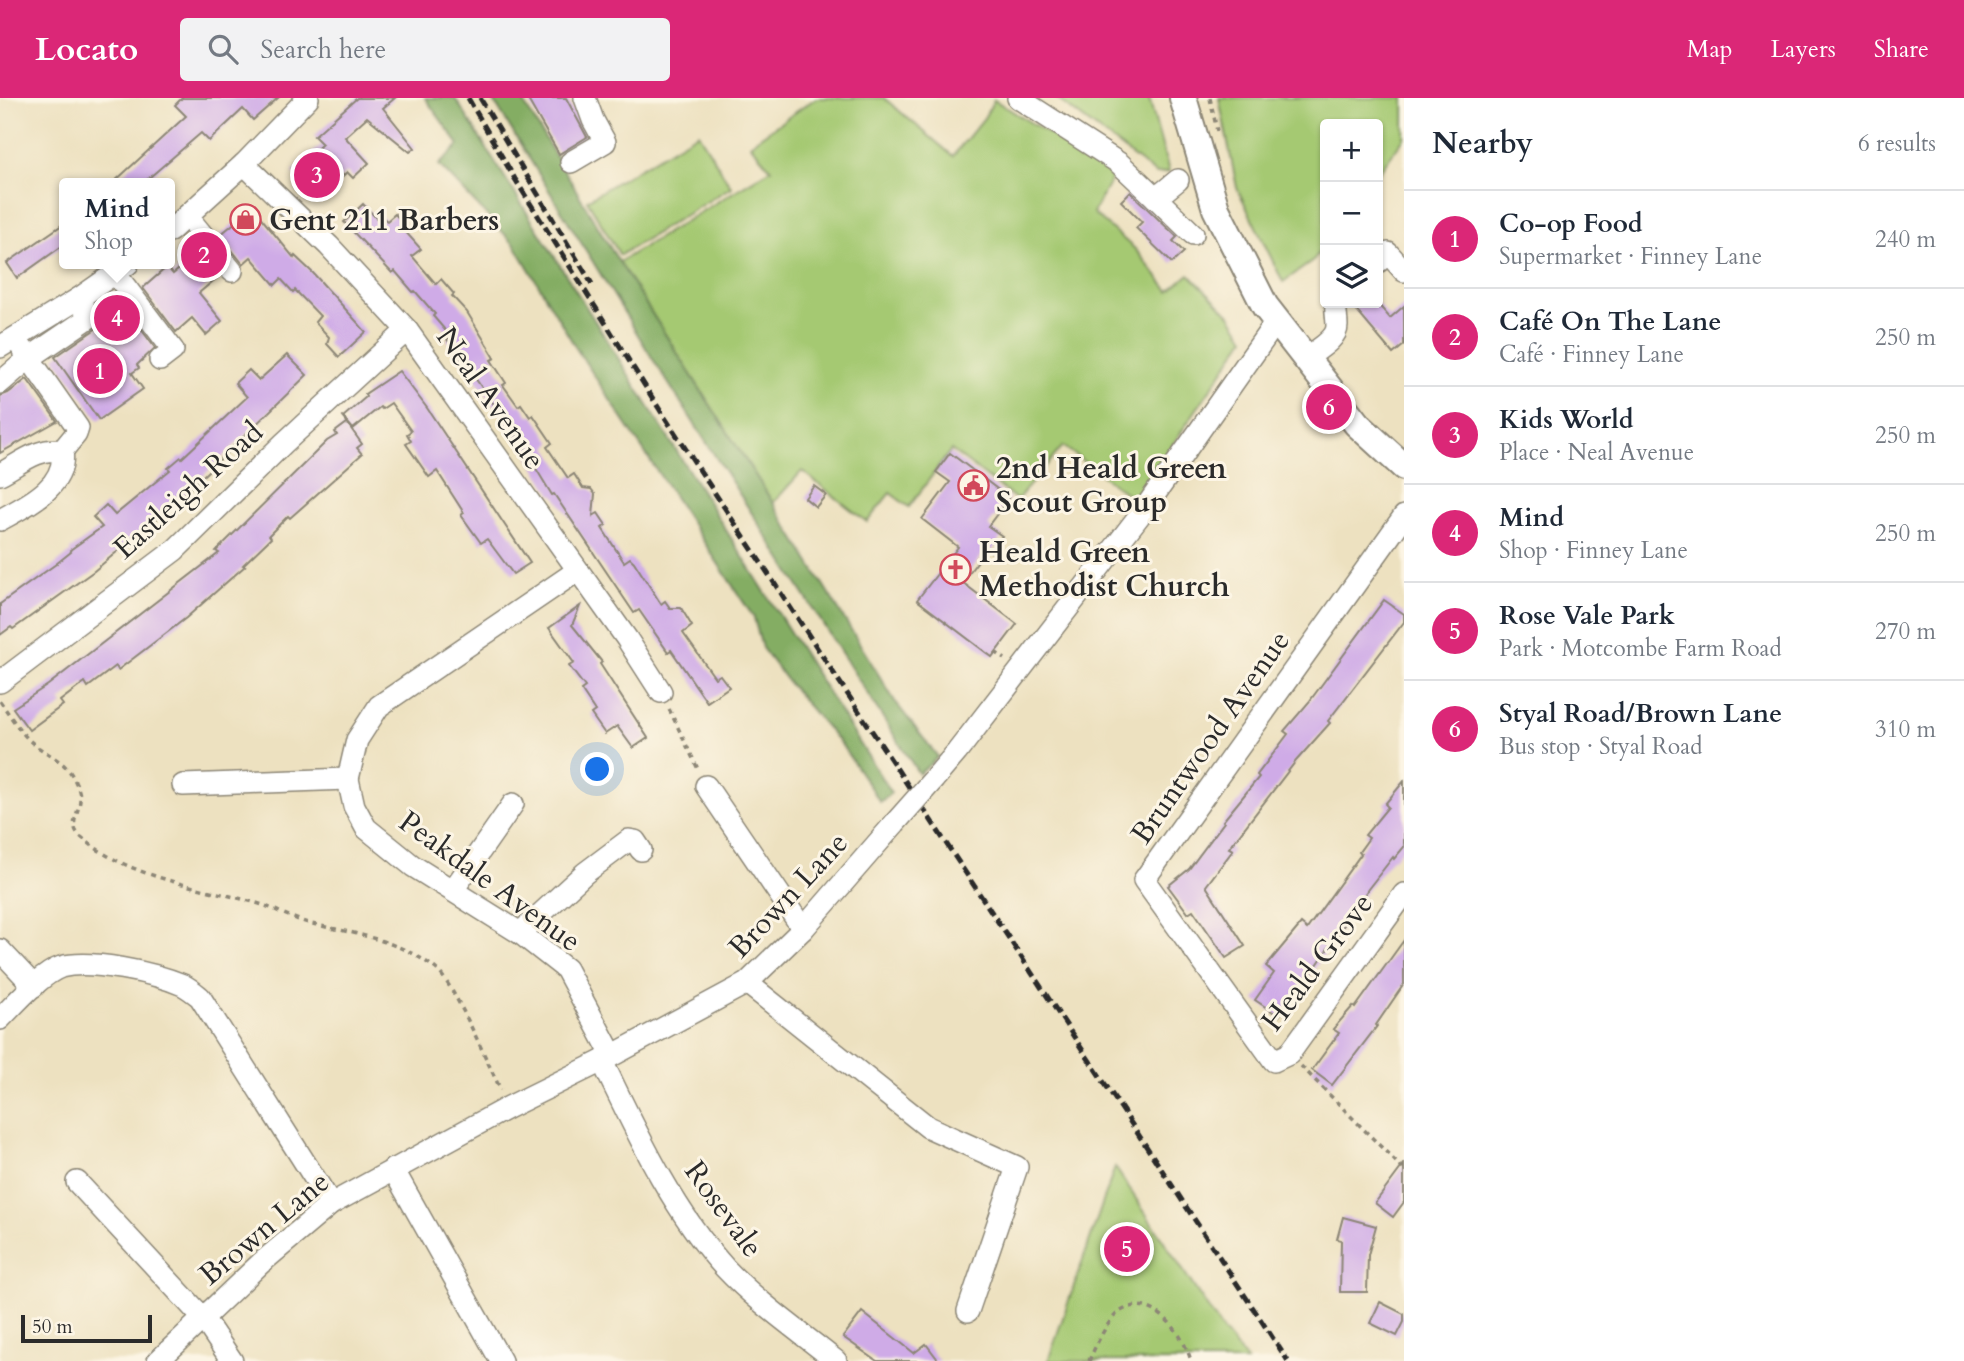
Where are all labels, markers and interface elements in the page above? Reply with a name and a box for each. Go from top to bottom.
search box [180,18,670,81]
text: Locato [35,27,138,72]
icon: search [204,30,242,68]
text: Search here [260,32,386,67]
text: Map [1687,33,1733,66]
text: Layers [1771,33,1836,66]
text: Share [1874,33,1929,66]
map controls [1320,119,1383,308]
button: + [1320,119,1383,182]
text: Nearby [1432,123,1533,164]
text: 6 results [1858,128,1936,159]
pin: 3 [294,149,340,201]
popup [59,178,175,269]
button: − [1320,182,1383,245]
text: Mind [84,191,150,226]
place label: Gent 211 Barbers [269,200,499,241]
shop icon: Gent 211 Barbers [229,203,263,237]
text: Co-op Food [1499,206,1643,241]
text: 1 [1449,224,1461,255]
text: 240 m [1875,224,1936,255]
text: Shop [84,226,133,257]
pin: 2 [181,229,227,281]
text: Supermarket · Finney Lane [1499,241,1762,272]
button: layers [1320,245,1383,308]
pin: 4 [94,292,140,344]
text: Café On The Lane [1499,304,1721,339]
street label: Neal Avenue [426,319,555,478]
text: 2 [1449,322,1461,353]
text: 250 m [1875,322,1936,353]
text: Café · Finney Lane [1499,339,1684,370]
pin: 1 [77,345,123,397]
pin: 6 [1306,381,1352,433]
text: Kids World [1499,402,1634,437]
street label: Eastleigh Road [105,412,272,568]
text: 3 [1449,420,1461,451]
text: 250 m [1875,420,1936,451]
text: Place · Neal Avenue [1499,437,1694,468]
place label: 2nd Heald Green Scout Group [996,448,1227,523]
public building icon: 2nd Heald Green Scout Group [956,468,990,502]
text: Mind [1499,500,1564,535]
text: 4 [1449,518,1461,549]
text: 250 m [1875,518,1936,549]
place label: Heald Green Methodist Church [979,532,1230,607]
text: Shop · Finney Lane [1499,535,1688,566]
church icon: Heald Green Methodist Church [939,552,973,586]
text: Rose Vale Park [1499,598,1675,633]
text: 5 [1449,616,1461,647]
text: 270 m [1875,616,1936,647]
street label: Bruntwood Avenue [1121,622,1300,852]
text: Park · Motcombe Farm Road [1499,633,1782,664]
text: Styal Road/Brown Lane [1499,696,1782,731]
text: 6 [1449,714,1461,745]
text: 310 m [1875,714,1936,745]
text: Bus stop · Styal Road [1499,731,1702,762]
your location [580,752,614,786]
street label: Peakdale Avenue [390,801,589,961]
street label: Brown Lane [719,823,857,967]
street label: Heald Grove [1252,885,1383,1040]
street label: Rosevale [675,1153,773,1266]
street label: Brown Lane [190,1162,338,1295]
pin: 5 [1104,1223,1150,1275]
scale bar [21,1312,152,1344]
text: 50 m [32,1314,73,1340]

